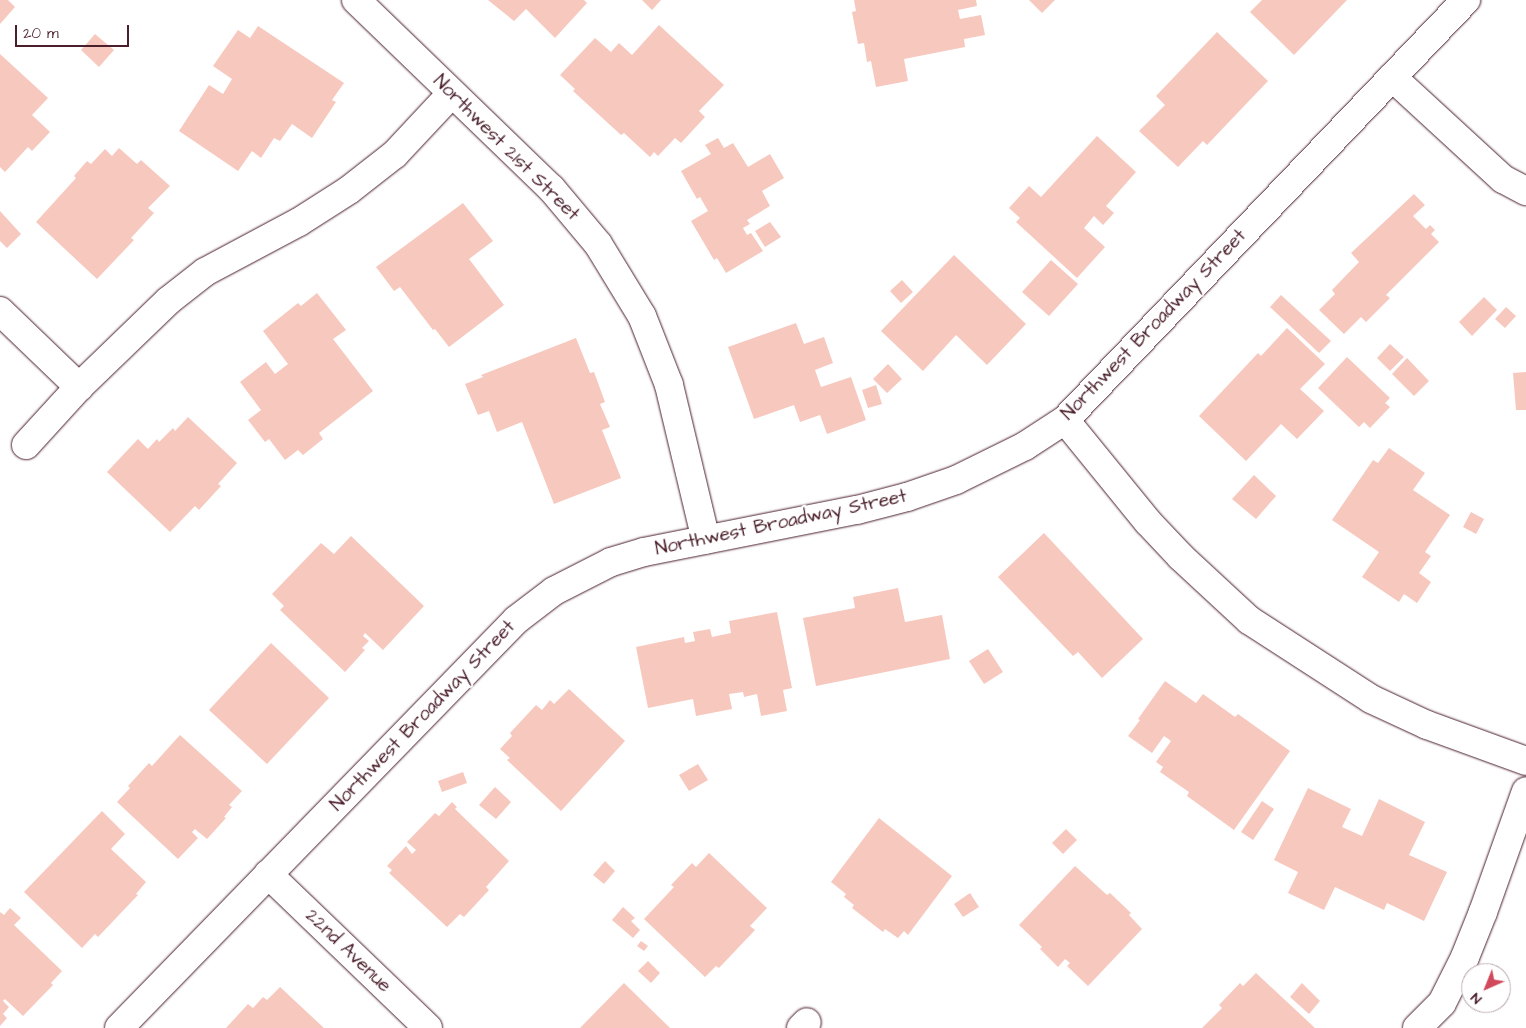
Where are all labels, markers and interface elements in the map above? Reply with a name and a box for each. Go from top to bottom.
scale bar [18,15,131,47]
text: 20 m [23,23,59,44]
street label: Northwest 21st Street [428,70,584,226]
street label: Northwest Broadway Street [1057,225,1251,425]
street label: Northwest Broadway Street [653,485,909,561]
street label: Northwest Broadway Street [326,616,520,816]
street label: 22nd Avenue [300,904,396,998]
north arrow [1461,963,1511,1013]
text: N [1466,988,1486,1008]

